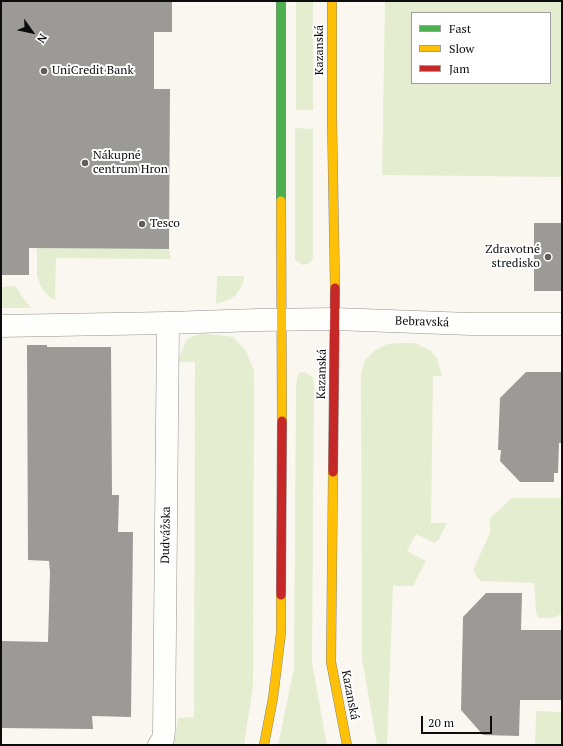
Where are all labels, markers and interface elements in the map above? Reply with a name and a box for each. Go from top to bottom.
north arrow [12,12,52,52]
legend [411,12,551,84]
text: Fast [449,21,471,36]
street label: Kazanská [313,25,327,75]
text: N [34,31,50,46]
text: Slow [449,41,474,56]
text: Jam [449,61,470,76]
place label: UniCredit Bank [52,64,134,78]
marker: UniCredit Bank [39,66,49,76]
place label: Nákupné centrum Hron [93,149,168,177]
marker: Nákupné centrum Hron [80,158,90,168]
place label: Tesco [150,217,180,231]
marker: Tesco [137,219,147,229]
place label: Zdravotné stredisko [485,243,540,271]
marker: Zdravotné stredisko [543,252,553,262]
street label: Bebravská [395,314,449,330]
street label: Kazanská [314,349,330,399]
street label: Dudvážska [158,506,174,564]
street label: Kazanská [338,669,362,721]
scale bar [423,708,494,734]
text: 20 m [428,715,454,730]

